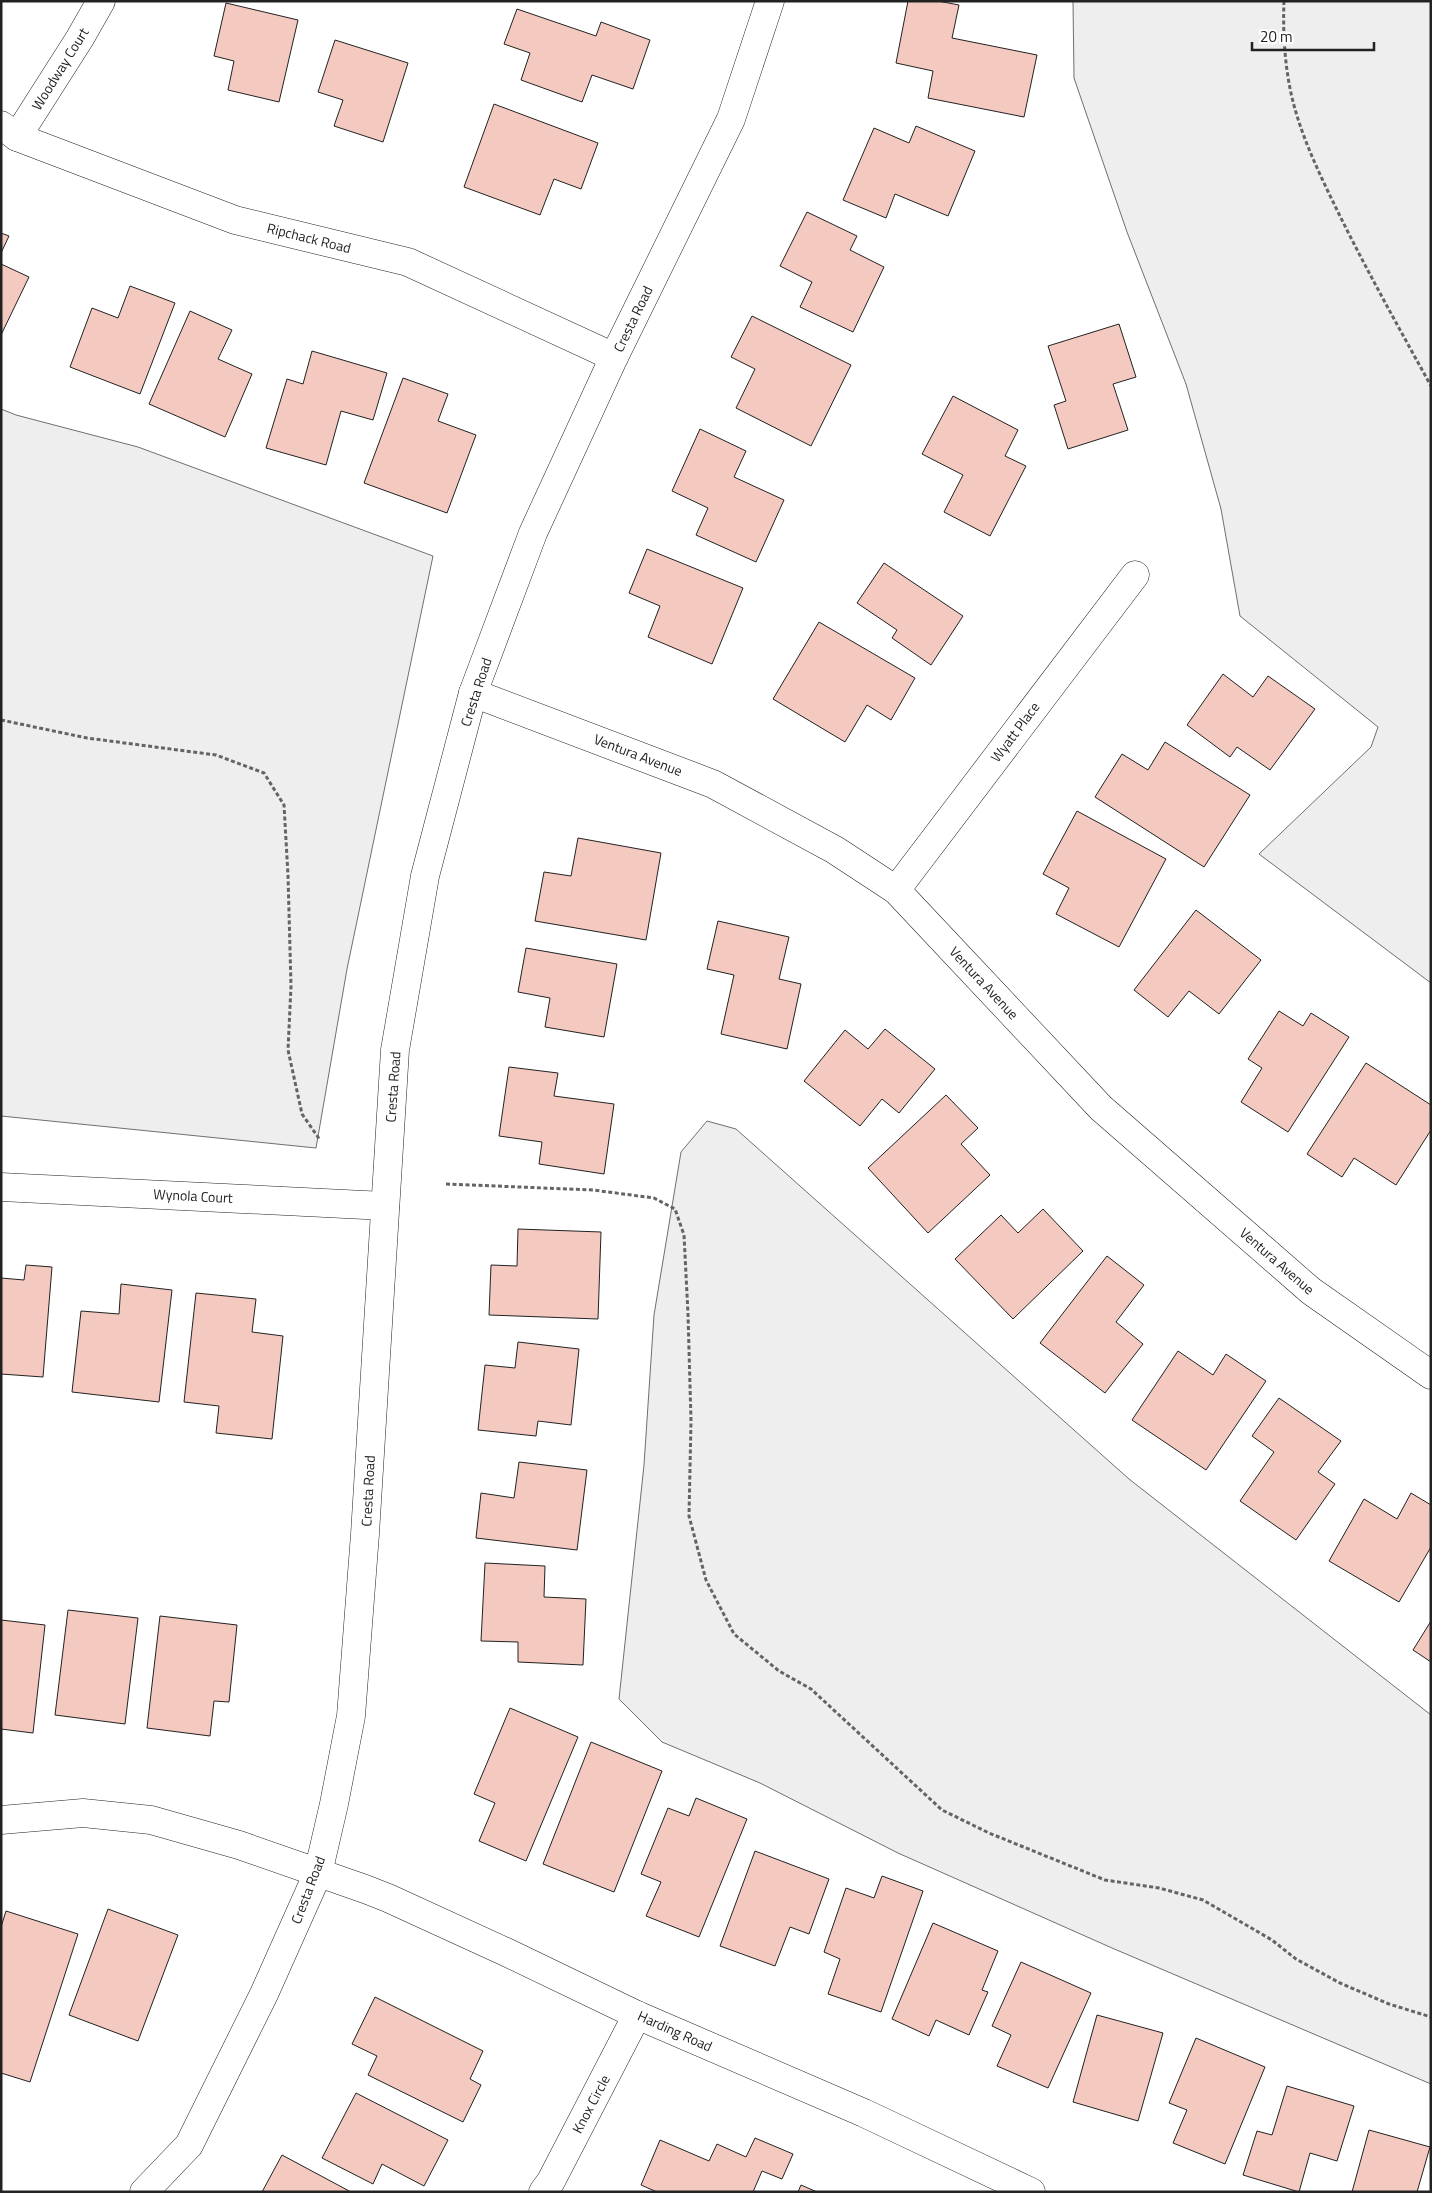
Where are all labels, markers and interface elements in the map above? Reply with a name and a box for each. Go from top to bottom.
scale bar [1252,20,1374,52]
street label: Woodway Court [26,23,93,114]
text: 20 m [1260,25,1293,48]
street label: Ripchack Road [265,217,353,258]
street label: Cresta Road [608,282,658,355]
street label: Cresta Road [455,655,497,729]
street label: Wyatt Place [985,697,1044,766]
street label: Ventura Avenue [591,728,686,781]
street label: Ventura Avenue [945,941,1024,1024]
street label: Cresta Road [380,1051,405,1123]
street label: Wynola Court [153,1183,233,1208]
street label: Ventura Avenue [1235,1222,1319,1299]
street label: Cresta Road [355,1455,380,1527]
street label: Cresta Road [285,1853,330,1927]
street label: Harding Road [635,2005,716,2056]
street label: Knox Circle [566,2071,615,2137]

